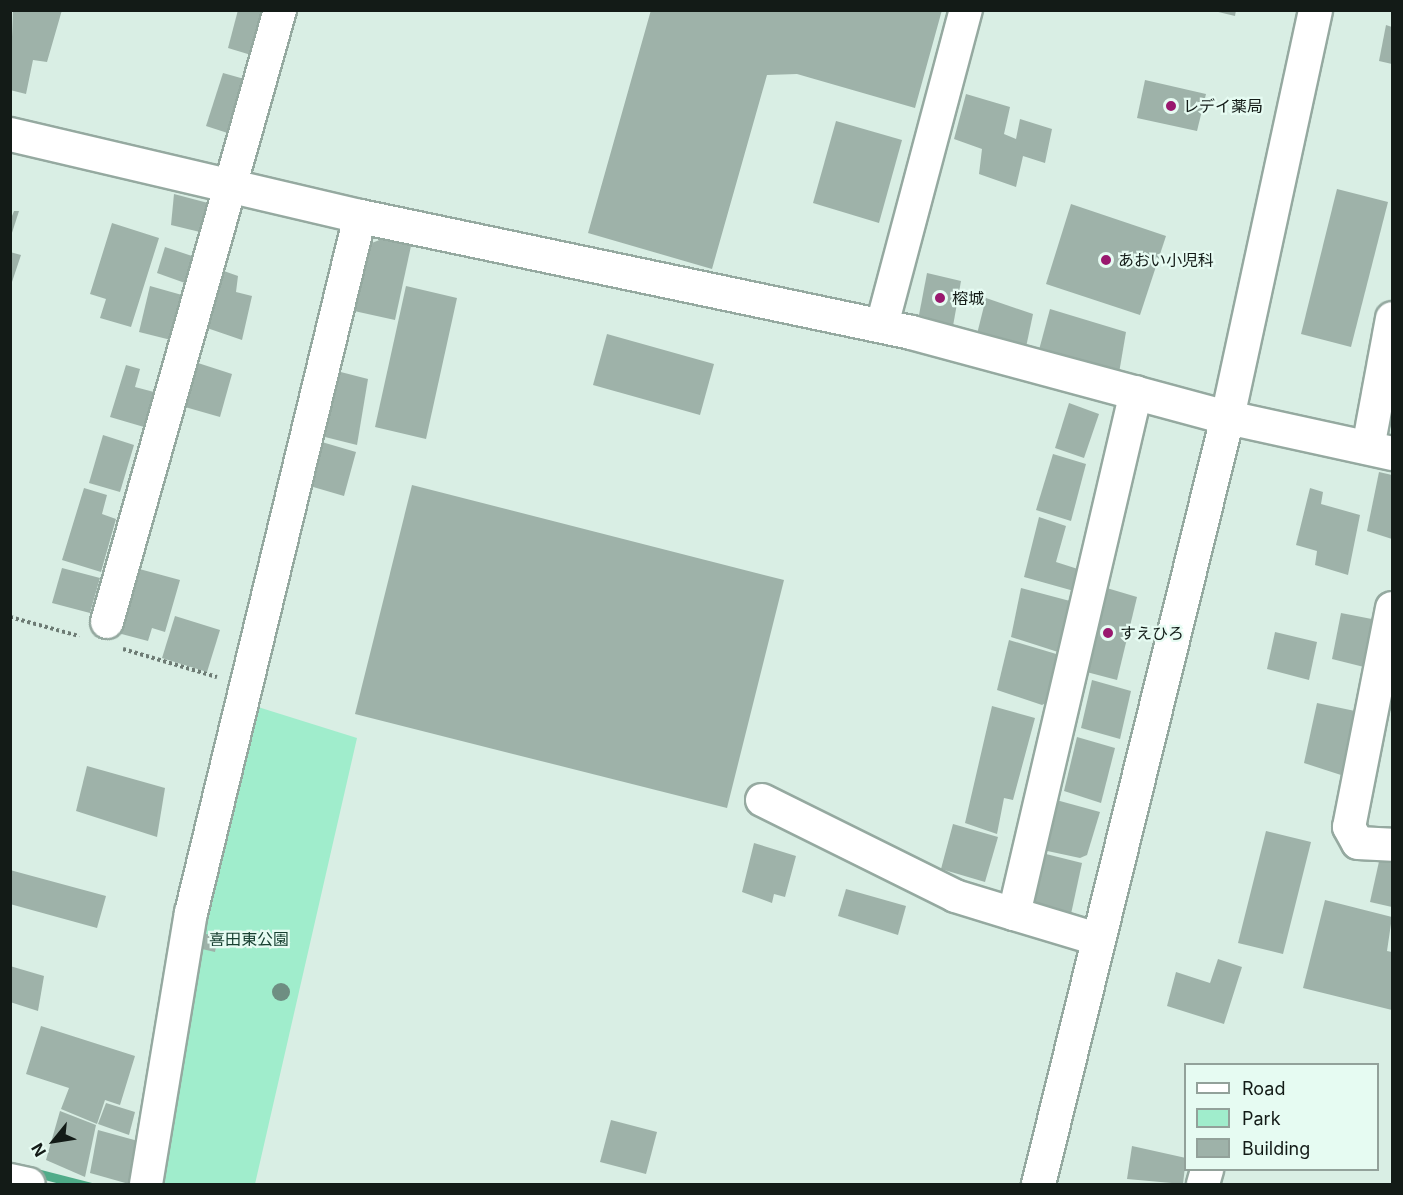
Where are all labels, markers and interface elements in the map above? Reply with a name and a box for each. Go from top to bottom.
place label: レデイ薬局 [1183,96,1263,116]
marker: レデイ薬局 [1164,99,1178,113]
place label: あおい小児科 [1118,250,1214,270]
marker: あおい小児科 [1099,253,1113,267]
place label: 榕城 [952,288,984,308]
marker: 榕城 [933,291,947,305]
place label: すえひろ [1120,623,1184,643]
marker: すえひろ [1101,626,1115,640]
park label: 喜田東公園 [209,929,289,949]
legend [1184,1063,1379,1171]
text: Road [1242,1078,1285,1099]
text: Park [1242,1108,1281,1129]
north arrow [24,1111,84,1171]
text: Building [1242,1138,1310,1159]
text: N [27,1140,50,1160]

